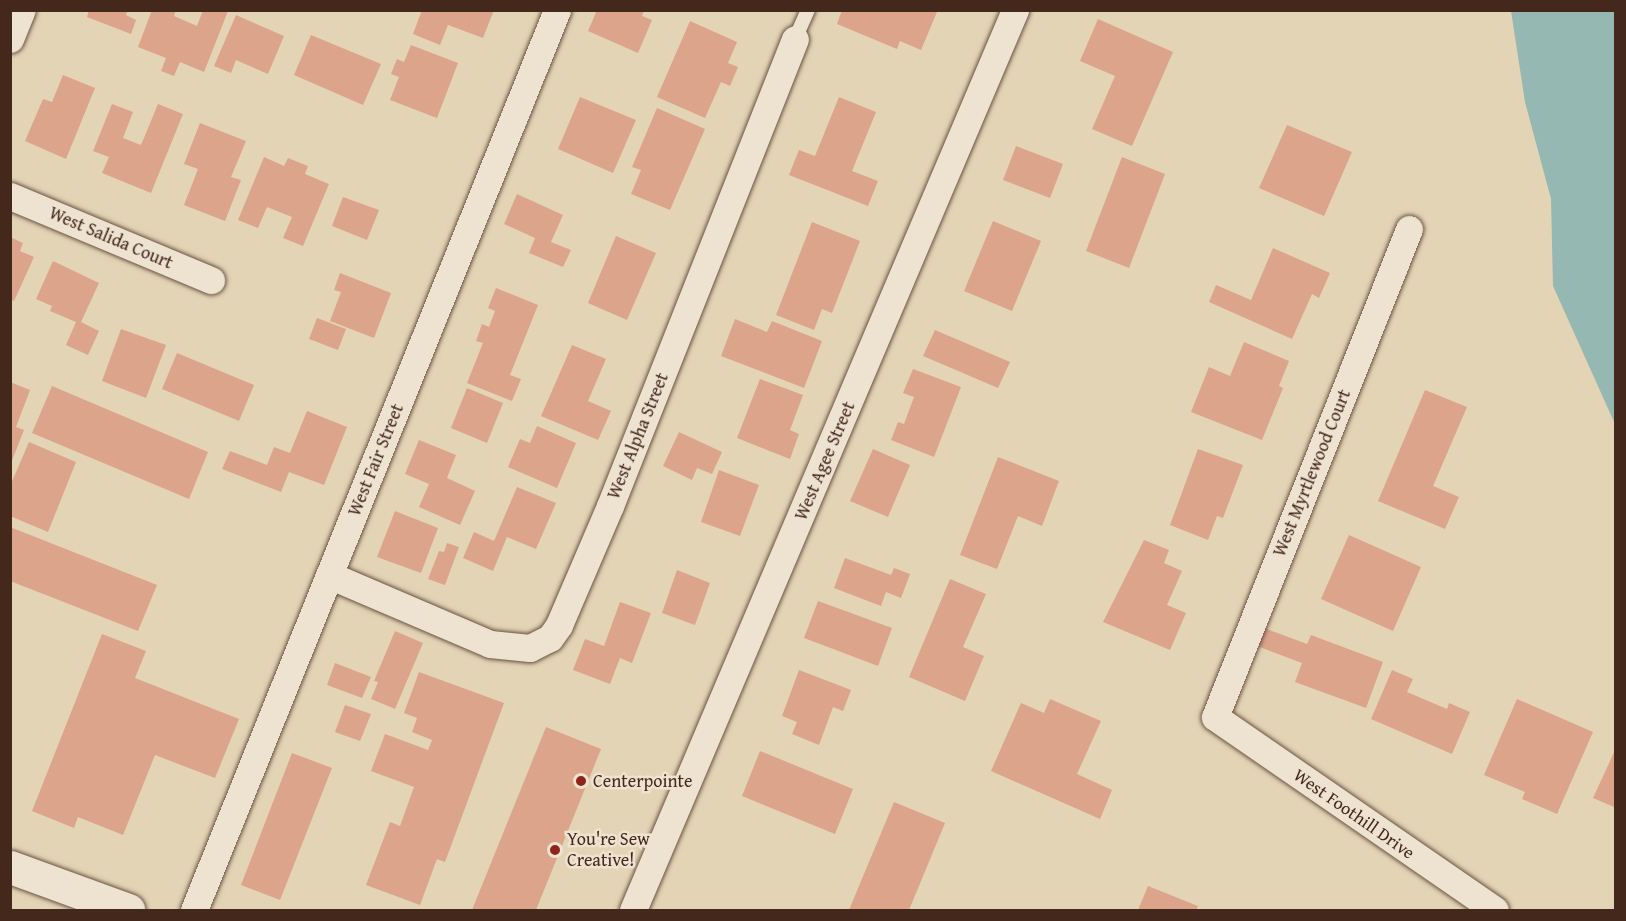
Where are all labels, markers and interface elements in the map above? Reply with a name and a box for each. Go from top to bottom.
street label: West Salida Court [46,202,176,274]
street label: West Alpha Street [603,370,673,502]
street label: West Myrtlewood Court [1269,386,1355,560]
street label: West Agee Street [790,398,860,524]
street label: West Fair Street [344,401,408,519]
street label: West Foothill Drive [1289,764,1419,864]
place label: Centerpointe [593,770,692,792]
marker: Centerpointe [574,774,588,788]
place label: You're Sew Creative! [567,829,650,872]
marker: You're Sew Creative! [548,843,562,857]

